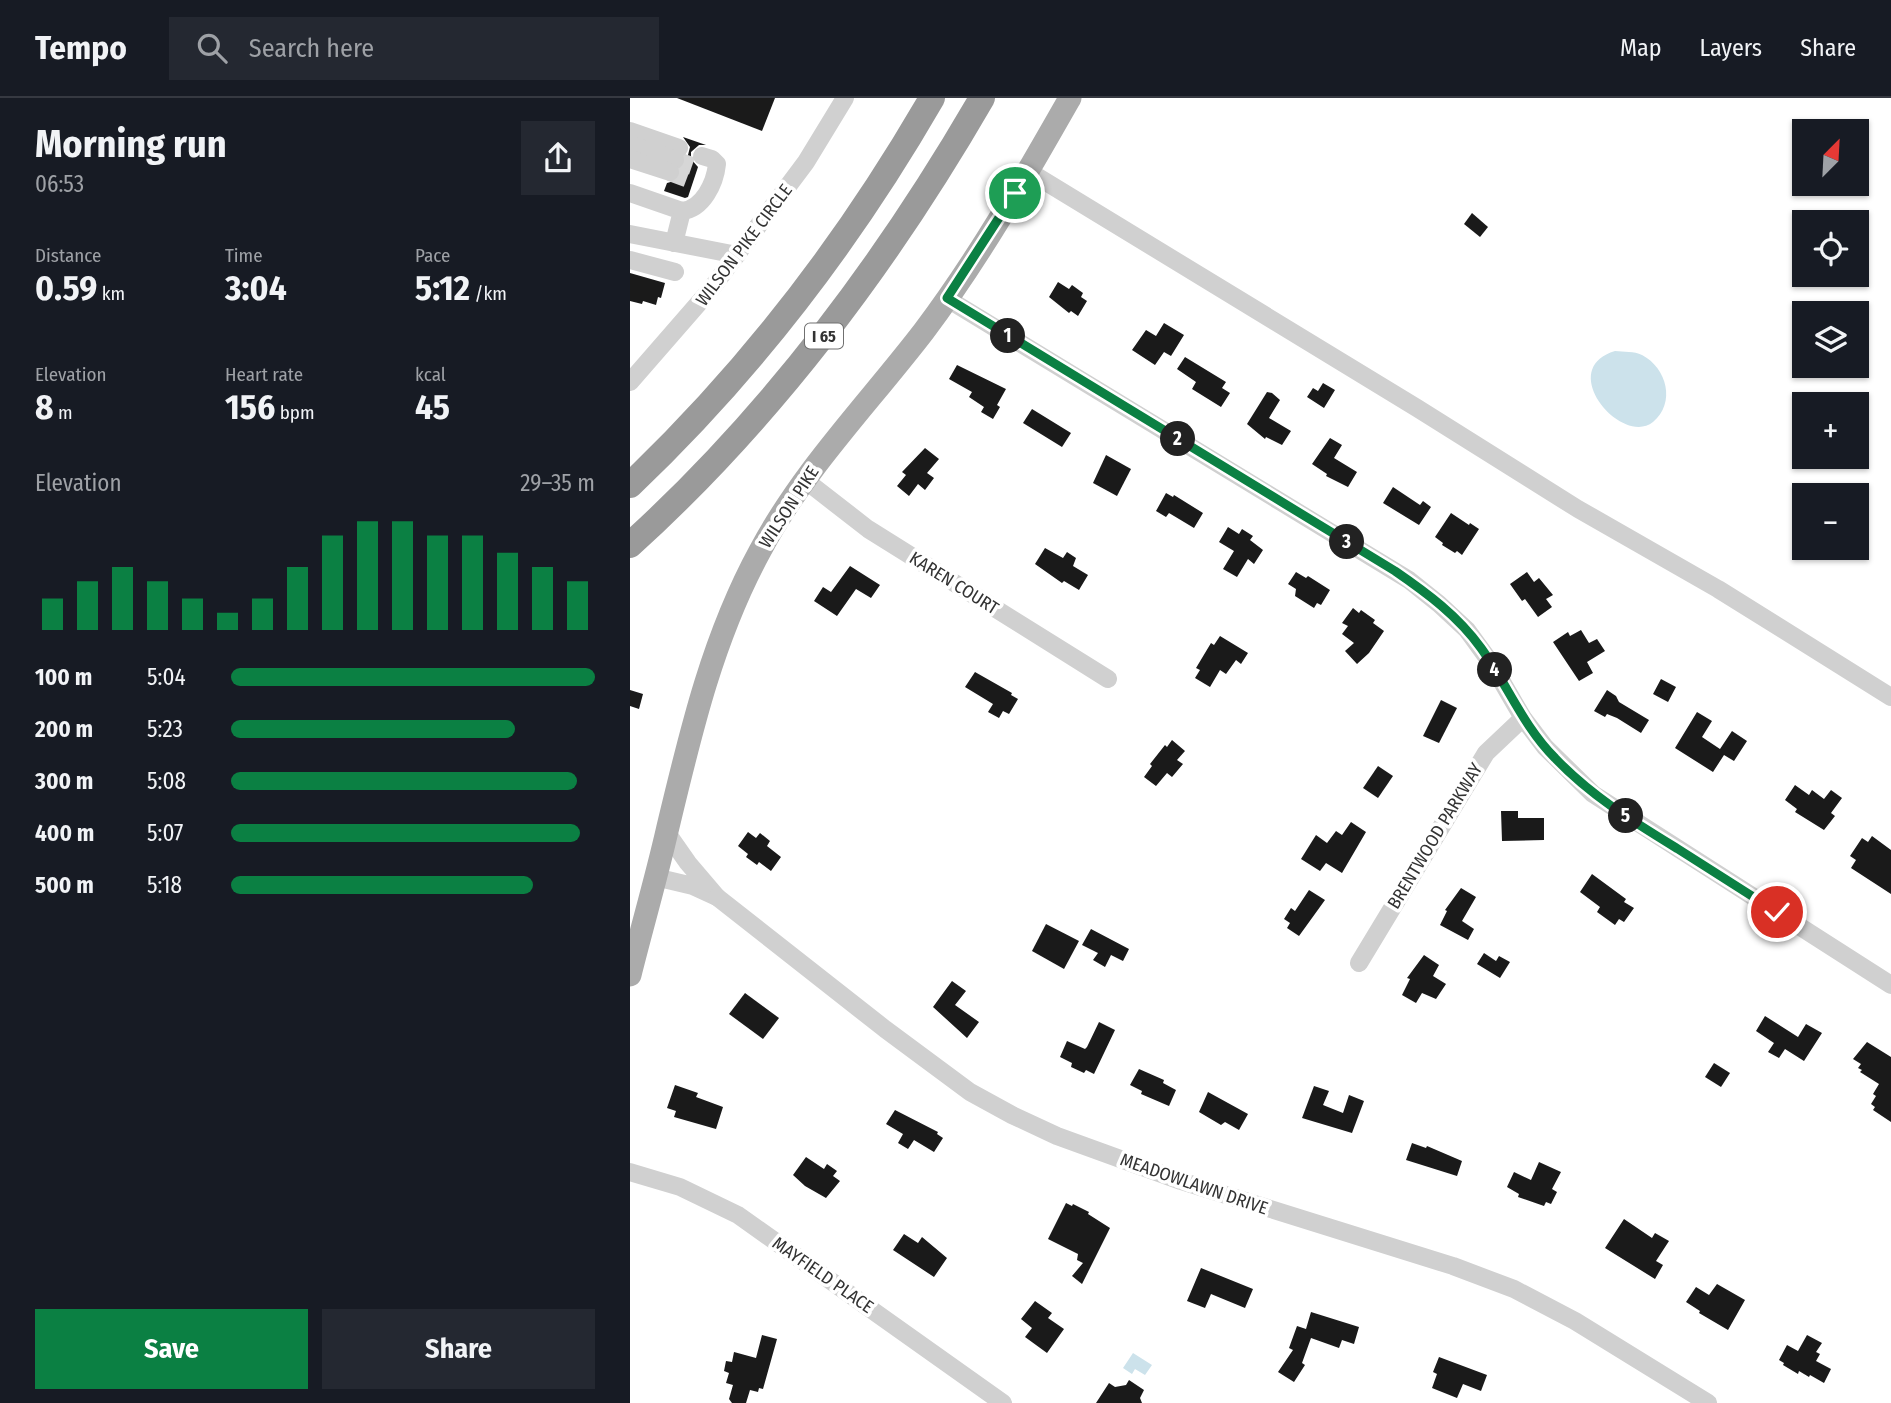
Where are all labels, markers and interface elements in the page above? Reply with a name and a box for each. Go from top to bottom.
search box [169,17,659,80]
text: Tempo [35,28,127,68]
icon: search [193,29,231,67]
text: Search here [249,33,374,64]
text: Map [1620,34,1662,62]
text: Layers [1700,34,1762,62]
text: Share [1800,34,1856,62]
north arrow [1792,119,1869,196]
map controls [1792,119,1869,560]
text: Morning run [35,121,227,167]
button: share [521,121,595,195]
pin [985,163,1045,223]
text: 06:53 [35,170,84,198]
icon: arrive [996,174,1034,212]
street label: WILSON PIKE CIRCLE [691,180,797,310]
button: locate [1792,210,1869,287]
text: Distance [35,244,102,267]
text: Time [225,244,263,267]
text: Pace [415,244,450,267]
text: 0.59 [35,267,97,309]
text: 3:04 [225,267,287,309]
text: 5:12 [415,267,470,309]
text: km [97,282,125,305]
text: /km [470,282,507,305]
button: layers [1792,301,1869,378]
pin: 1 [990,318,1026,354]
road number: I 65 [805,324,843,348]
text: 1 [1003,324,1012,347]
text: Elevation [35,363,107,386]
text: Heart rate [225,363,303,386]
text: kcal [415,363,446,386]
text: 8 [35,386,53,428]
text: 156 [225,386,275,428]
text: 45 [415,386,450,428]
button: + [1792,392,1869,469]
text: m [53,401,73,424]
text: bpm [275,401,315,424]
pin: 2 [1160,422,1196,456]
text: 2 [1173,427,1182,450]
street label: WILSON PIKE [754,462,824,552]
text: Elevation [35,469,122,497]
text: 29–35 m [520,469,595,497]
button: − [1792,483,1869,560]
pin: 3 [1330,524,1364,560]
text: 3 [1342,530,1351,553]
street label: KAREN COURT [905,547,1003,619]
pin: 4 [1478,652,1512,688]
text: 4 [1490,658,1499,681]
text: 100 m [35,663,92,691]
text: 5:04 [147,663,186,691]
text: 200 m [35,715,93,743]
text: 5:23 [147,715,183,743]
street label: BRENTWOOD PARKWAY [1383,759,1487,913]
text: 300 m [35,767,93,795]
text: 5:08 [147,767,186,795]
pin: 5 [1608,798,1644,834]
text: 5 [1621,804,1630,827]
text: 400 m [35,819,94,847]
text: 5:07 [147,819,183,847]
text: 500 m [35,871,94,899]
text: 5:18 [147,871,182,899]
pin [1747,882,1807,942]
icon: check [1758,893,1796,931]
street label: MEADOWLAWN DRIVE [1117,1148,1271,1220]
street label: MAYFIELD PLACE [768,1232,878,1318]
button: Save [35,1309,308,1389]
button: Share [322,1309,595,1389]

